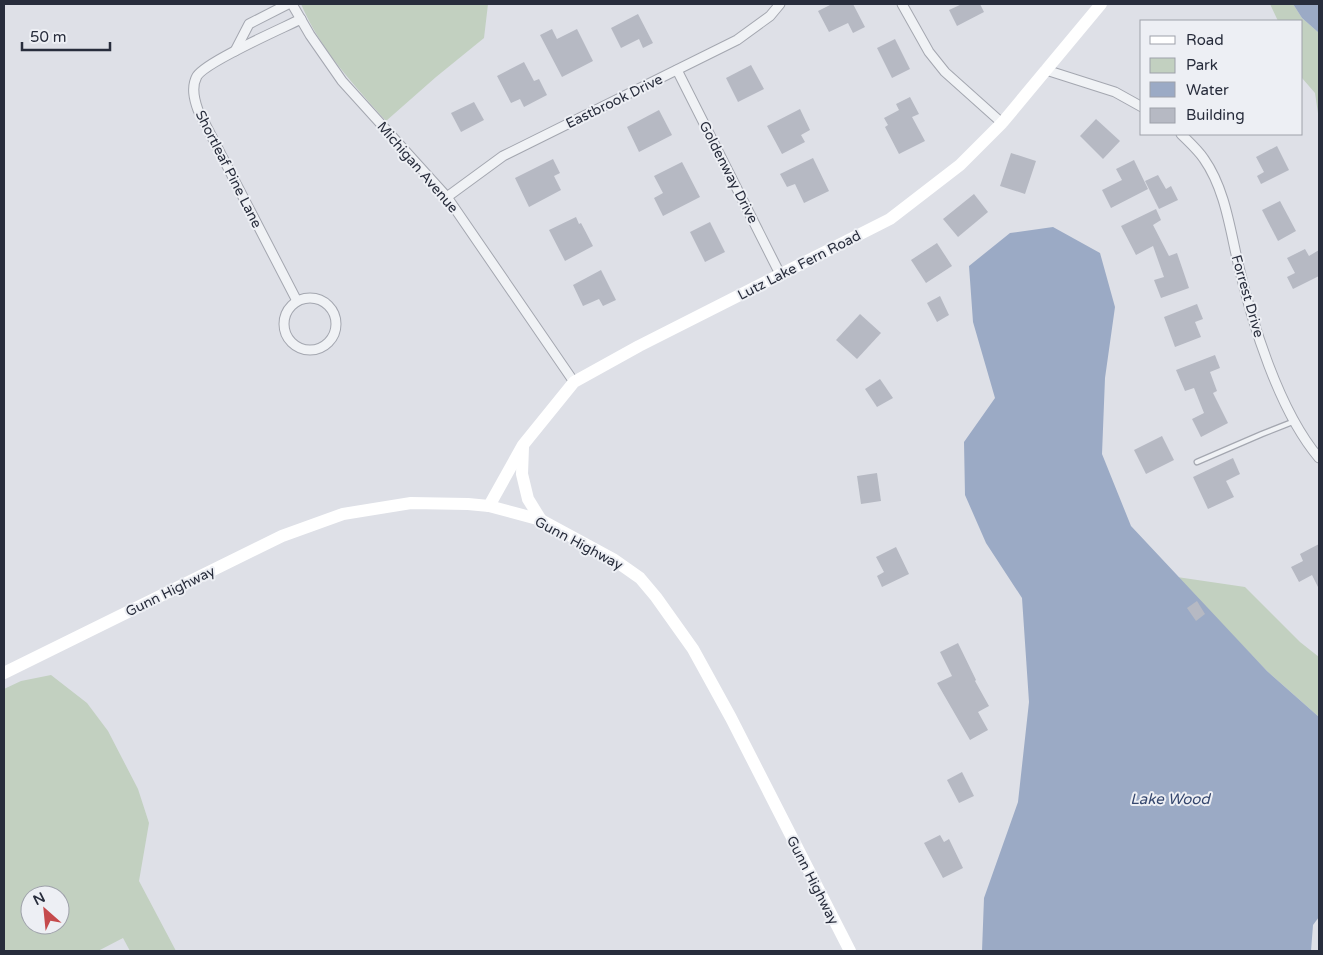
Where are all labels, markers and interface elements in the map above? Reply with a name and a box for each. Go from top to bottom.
scale bar [22,20,110,52]
legend [1140,20,1303,135]
text: 50 m [30,28,67,46]
text: Road [1186,31,1224,49]
text: Park [1186,56,1218,74]
street label: Eastbrook Drive [563,71,665,132]
text: Water [1186,81,1229,99]
text: Building [1186,106,1245,124]
street label: Shortleaf Pine Lane [192,108,266,231]
street label: Michigan Avenue [373,118,462,216]
street label: Goldenway Drive [696,118,762,226]
street label: Lutz Lake Fern Road [735,227,864,304]
street label: Forrest Drive [1228,253,1267,339]
street label: Gunn Highway [532,513,626,574]
street label: Gunn Highway [123,562,218,620]
water label: Lake Wood [1130,790,1211,808]
street label: Gunn Highway [783,833,842,928]
north arrow [20,885,70,935]
text: N [30,889,48,909]

